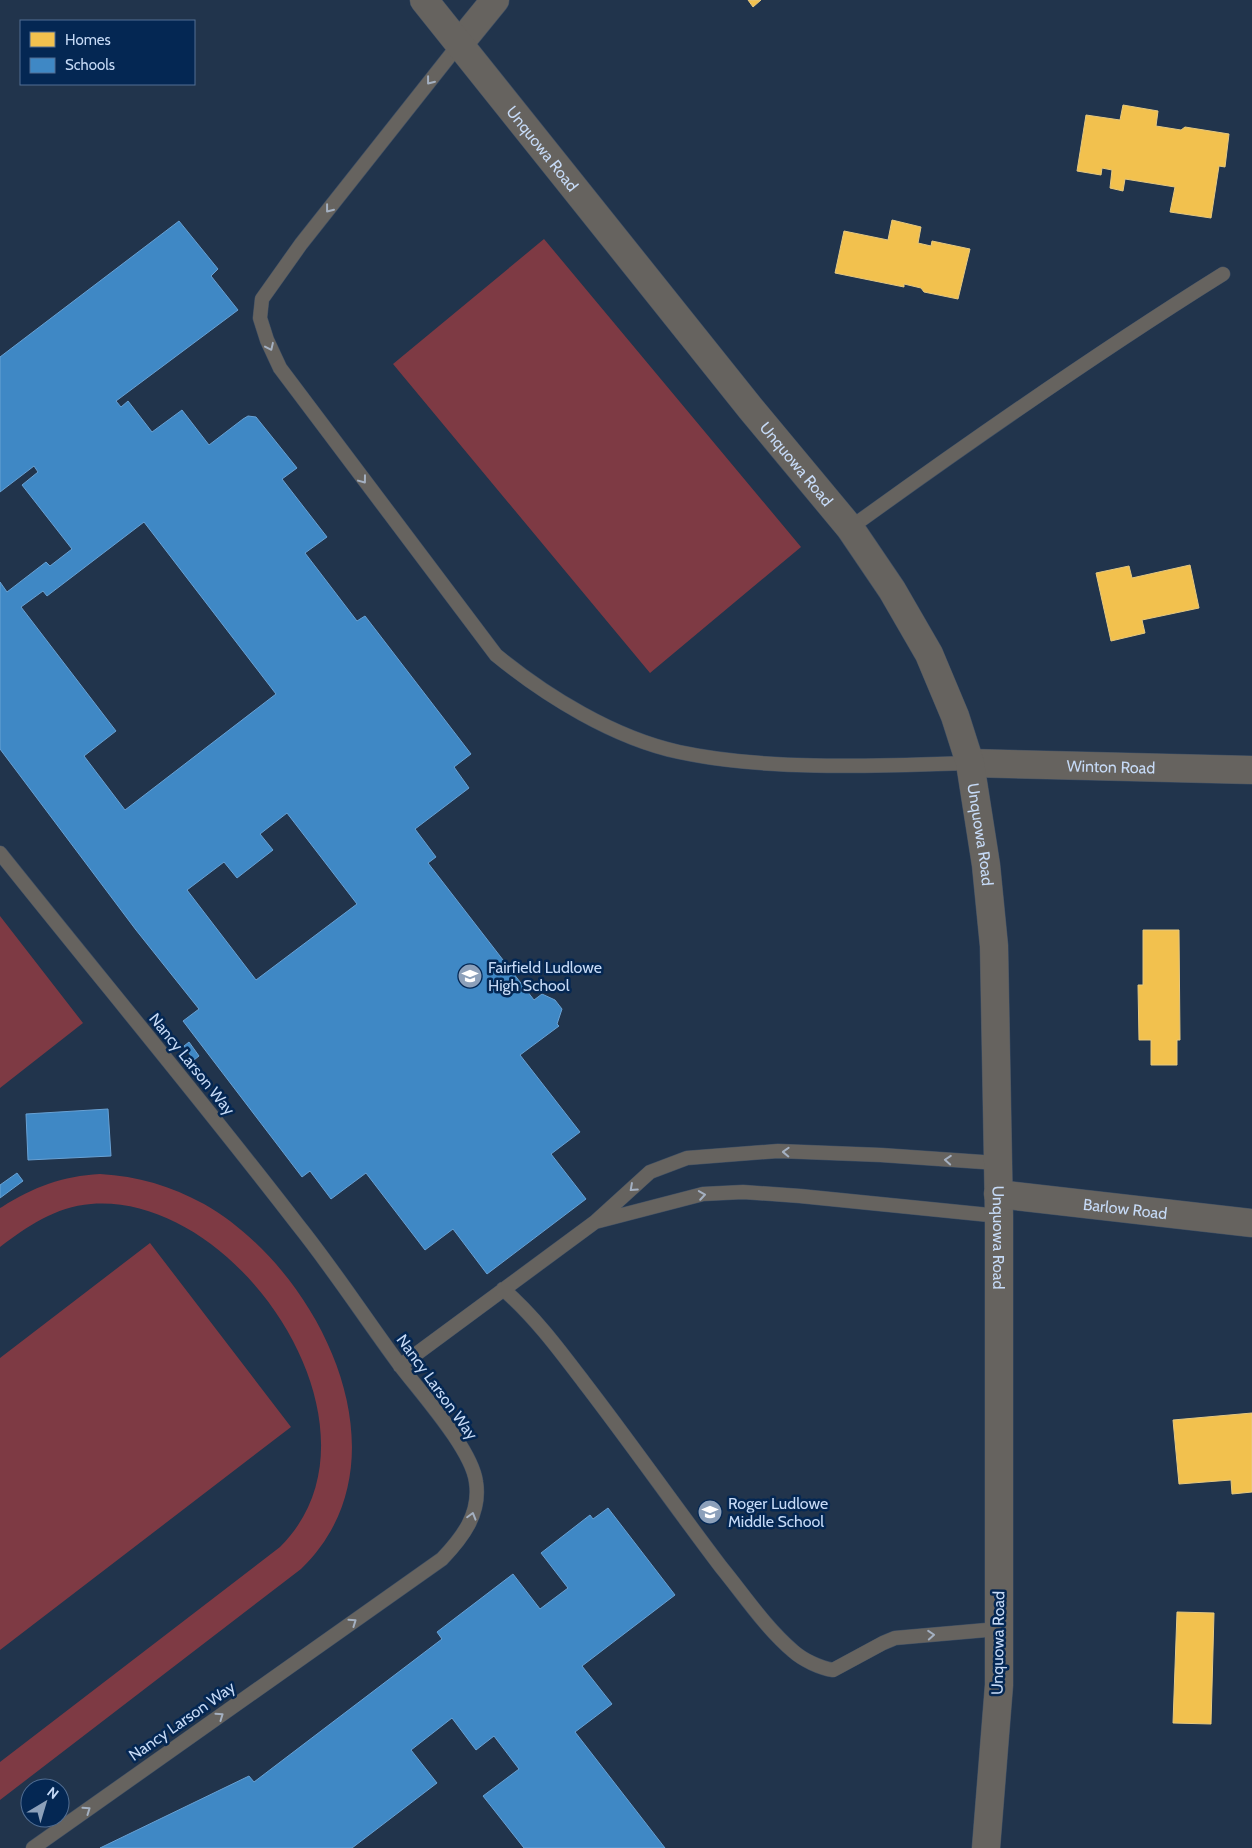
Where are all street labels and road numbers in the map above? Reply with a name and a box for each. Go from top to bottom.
street label: Unquowa Road [503,102,583,195]
street label: Unquowa Road [756,418,837,510]
street label: Winton Road [1066,756,1156,777]
street label: Unquowa Road [964,781,998,887]
street label: Nancy Larson Way [145,1009,239,1119]
street label: Unquowa Road [989,1185,1009,1289]
street label: Barlow Road [1082,1194,1168,1223]
street label: Nancy Larson Way [392,1331,482,1443]
street label: Unquowa Road [988,1591,1008,1695]
street label: Nancy Larson Way [125,1677,239,1765]

